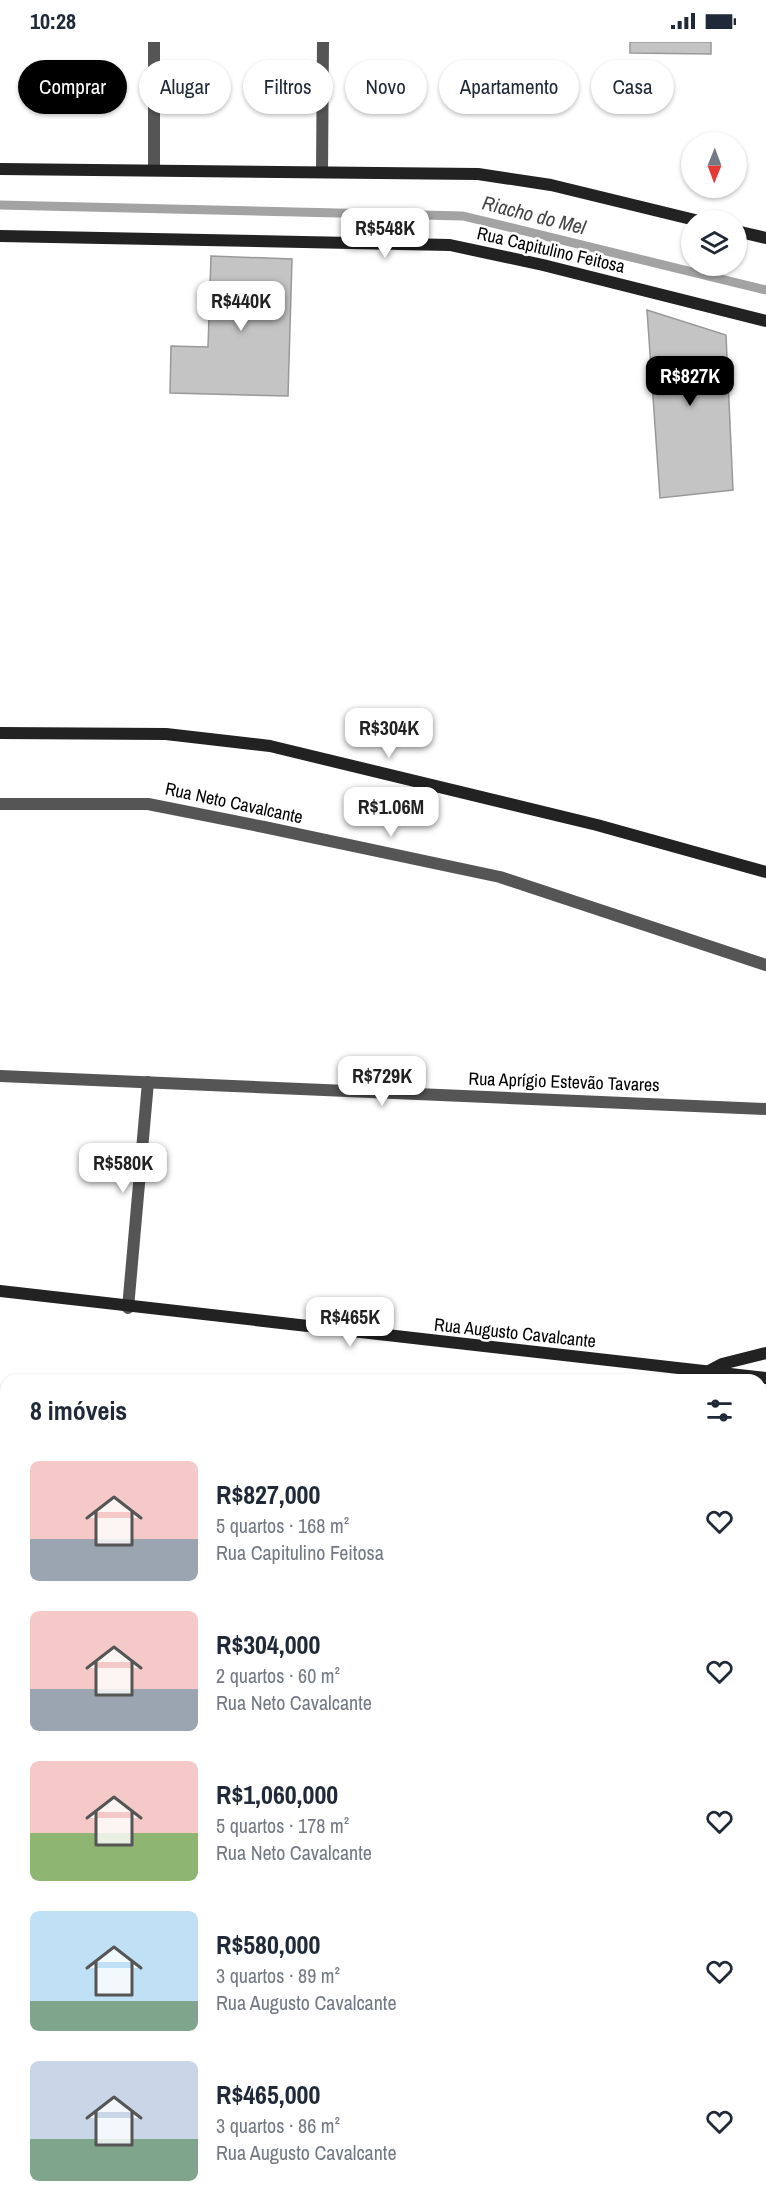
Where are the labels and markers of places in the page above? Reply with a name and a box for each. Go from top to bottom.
pin: R$548K [336,208,434,259]
pin: R$440K [192,281,290,332]
pin: R$827K [641,356,739,407]
pin: R$304K [340,708,438,759]
pin: R$1.06M [336,787,446,838]
pin: R$729K [333,1056,431,1107]
pin: R$580K [74,1143,172,1194]
pin: R$465K [301,1297,399,1348]

